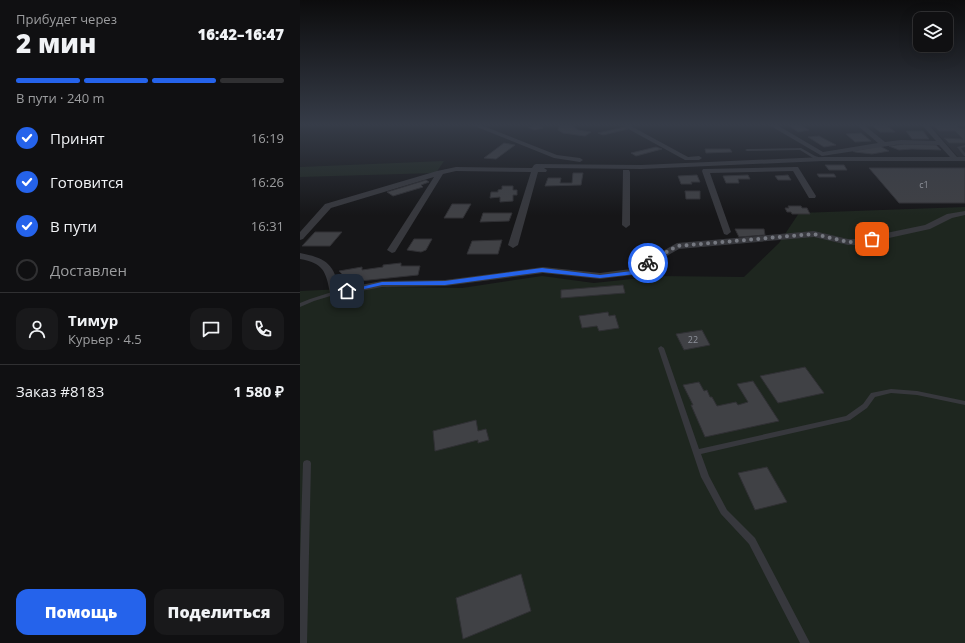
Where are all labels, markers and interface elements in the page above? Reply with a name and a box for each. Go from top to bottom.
text: Прибудет через [16,10,117,28]
map controls [913,12,953,52]
button: layers [913,12,953,52]
text: 16:42–16:47 [198,24,284,44]
text: 2 мин [16,25,96,61]
text: В пути · 240 m [16,89,105,107]
icon: check [16,127,38,149]
text: Принят [50,128,105,148]
text: 16:19 [251,129,284,147]
icon: check [16,171,38,193]
text: Готовится [50,172,124,192]
text: 16:26 [251,173,284,191]
house number: с1 [919,178,929,191]
icon: check [16,215,38,237]
text: В пути [50,216,97,236]
text: 16:31 [251,217,284,235]
pin [855,222,889,256]
icon: bag [861,228,883,250]
courier [628,243,668,283]
icon: bike [637,252,659,274]
text: Доставлен [50,260,127,280]
pin [330,274,364,308]
icon: home [336,280,358,302]
button: person [16,308,58,350]
button: chat [190,308,232,350]
button: phone [242,308,284,350]
text: Тимур [68,310,118,330]
text: Курьер · 4.5 [68,330,142,348]
house number: 22 [688,333,698,346]
text: Заказ #8183 [16,381,104,401]
text: 1 580 ₽ [233,381,284,401]
button: Помощь [16,589,146,635]
button: Поделиться [154,589,284,635]

